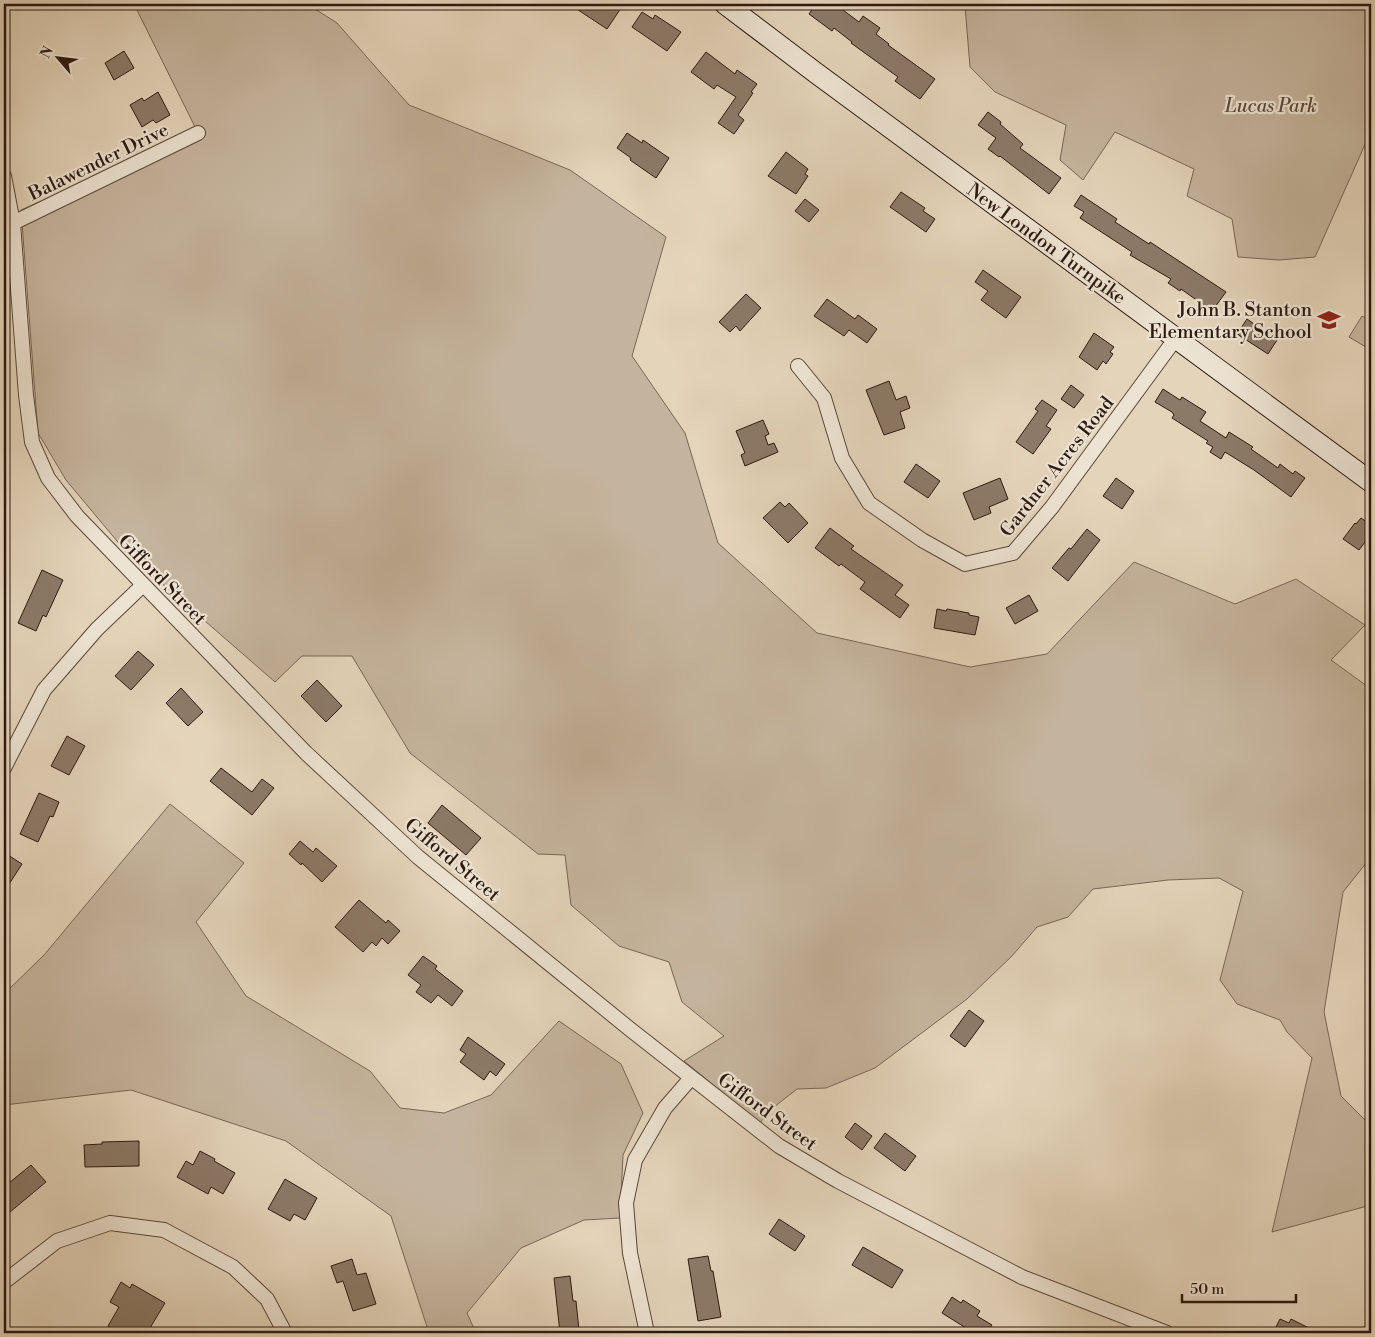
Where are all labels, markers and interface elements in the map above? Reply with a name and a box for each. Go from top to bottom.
north arrow [32,32,82,82]
text: N [37,43,58,61]
park label: Lucas Park [1224,94,1317,118]
street label: Balawender Drive [24,118,172,207]
street label: New London Turnpike [962,178,1131,310]
place label: John B. Stanton Elementary School [1149,298,1312,344]
school or university icon: John B. Stanton Elementary School [1316,307,1342,333]
street label: Gardner Acres Road [995,391,1119,542]
street label: Gifford Street [113,529,212,630]
street label: Gifford Street [400,813,505,907]
street label: Gifford Street [713,1068,822,1156]
scale bar [1182,1272,1296,1304]
text: 50 m [1190,1280,1224,1299]

